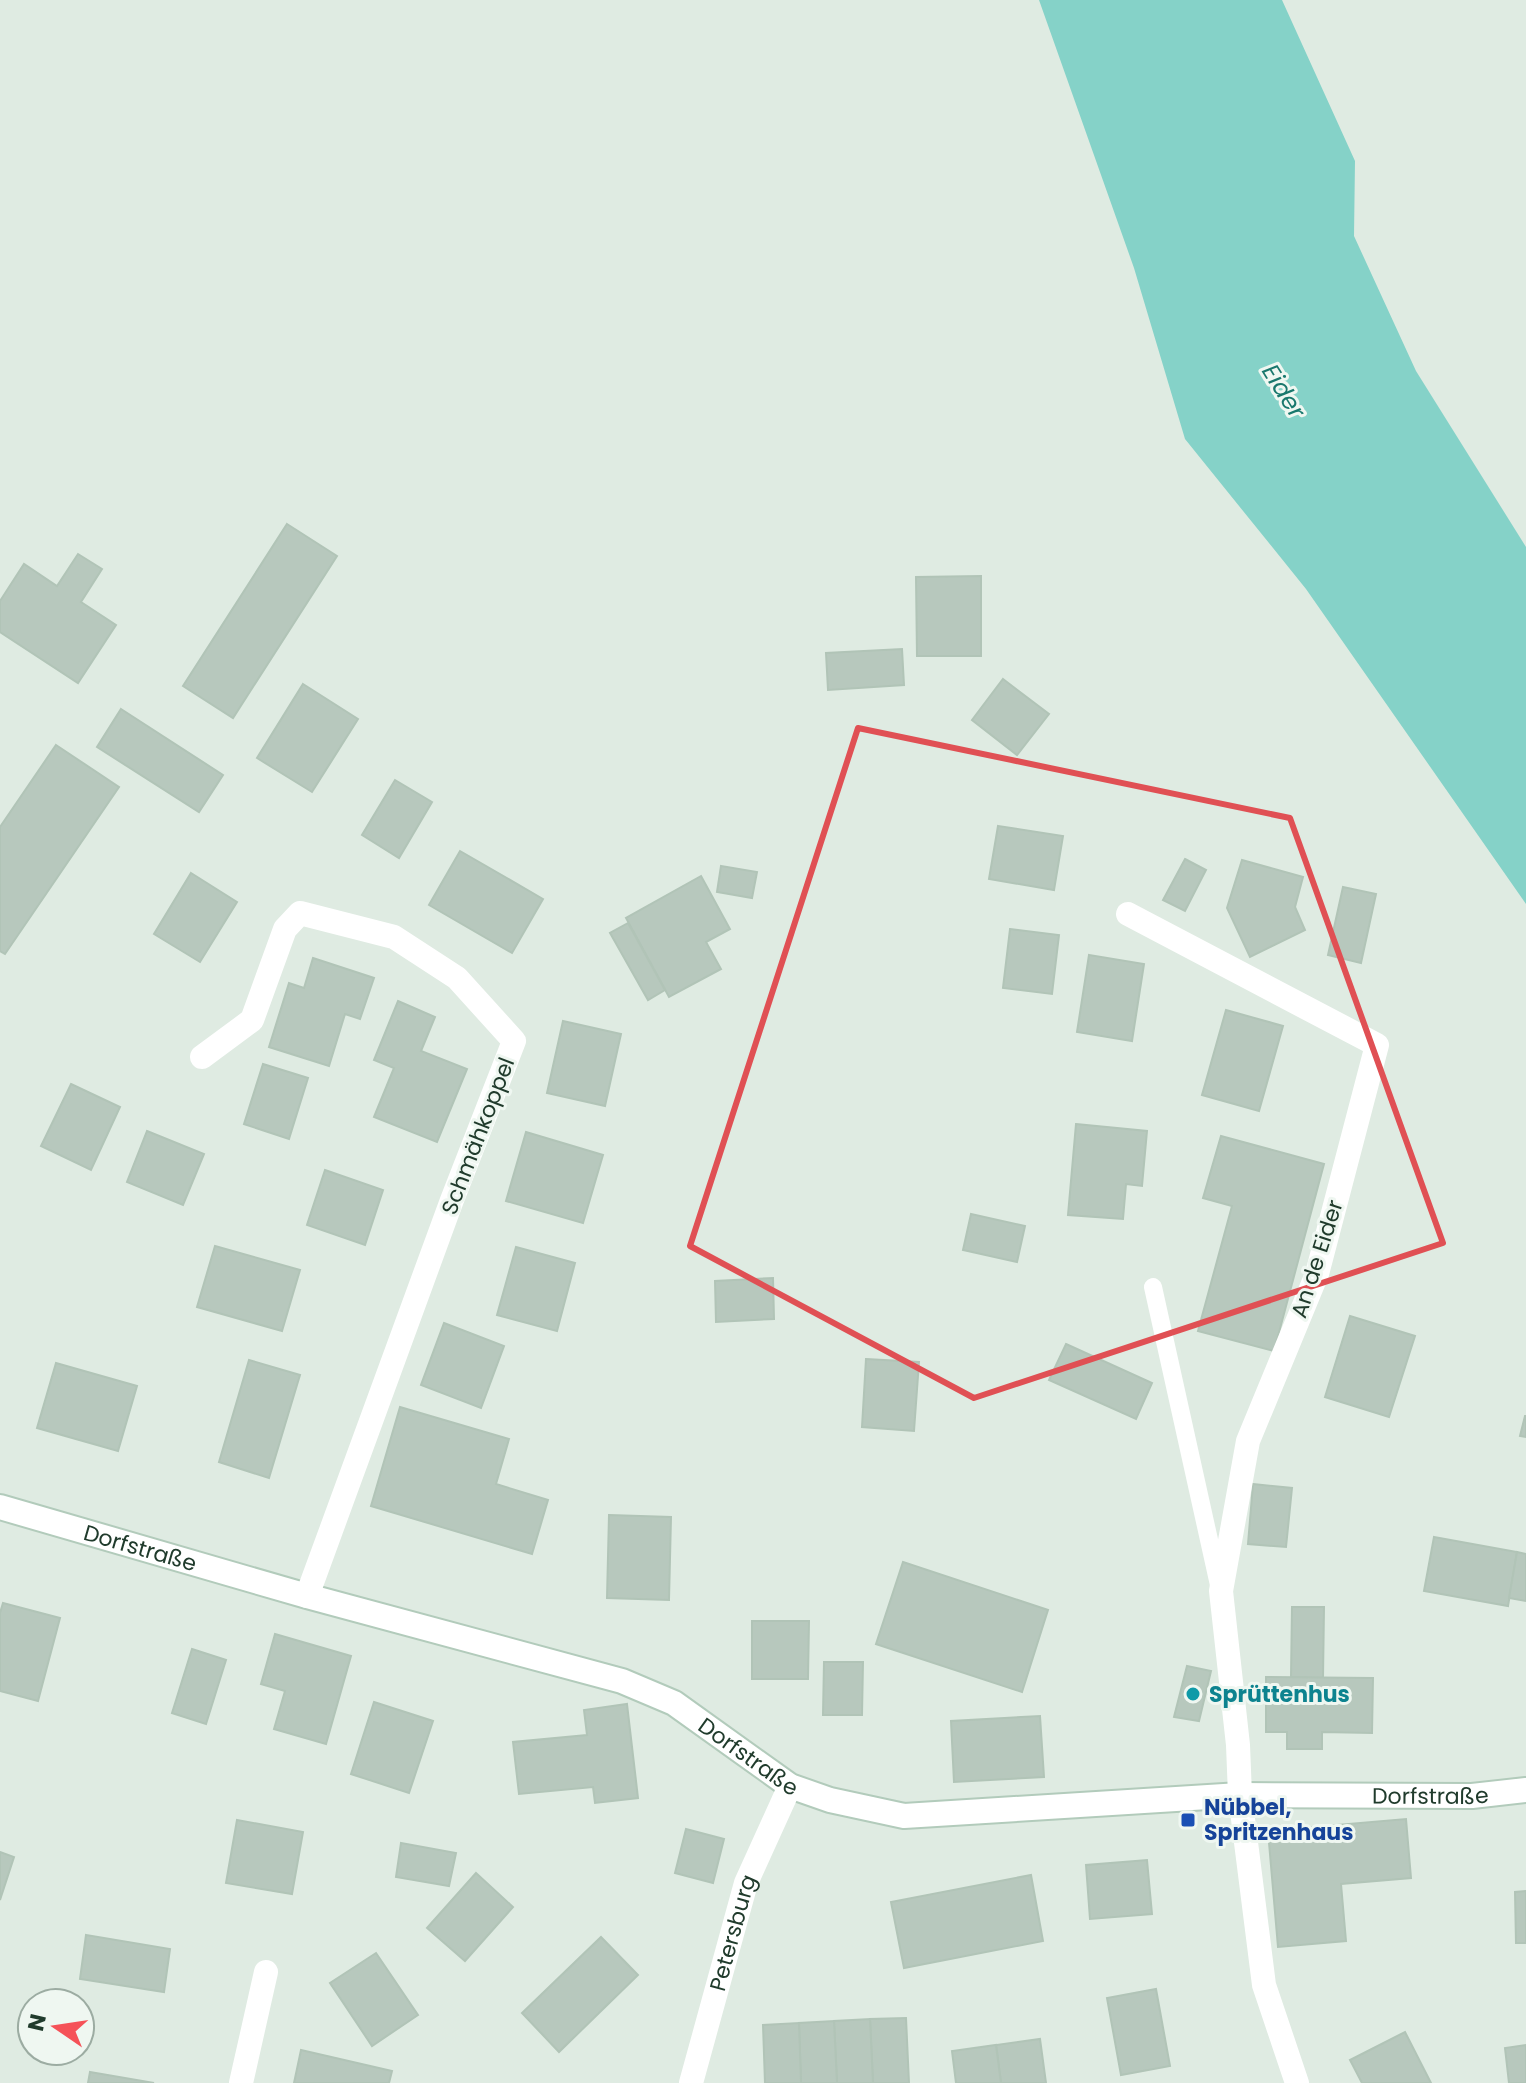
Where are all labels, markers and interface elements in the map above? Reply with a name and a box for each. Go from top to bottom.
water label: Eider [1255,358,1314,425]
street label: Schmähkoppel [434,1053,522,1219]
street label: An de Eider [1283,1196,1351,1322]
street label: Dorfstraße [80,1517,200,1579]
place label: Sprüttenhus [1209,1679,1350,1710]
marker: Sprüttenhus [1184,1685,1202,1703]
street label: Dorfstraße [692,1710,802,1803]
street label: Dorfstraße [1372,1779,1490,1812]
place label: Nübbel, Spritzenhaus [1204,1792,1353,1848]
marker: Nübbel, Spritzenhaus [1179,1811,1197,1829]
street label: Petersburg [702,1869,764,1994]
north arrow [16,1987,96,2067]
text: N [20,2011,54,2034]

